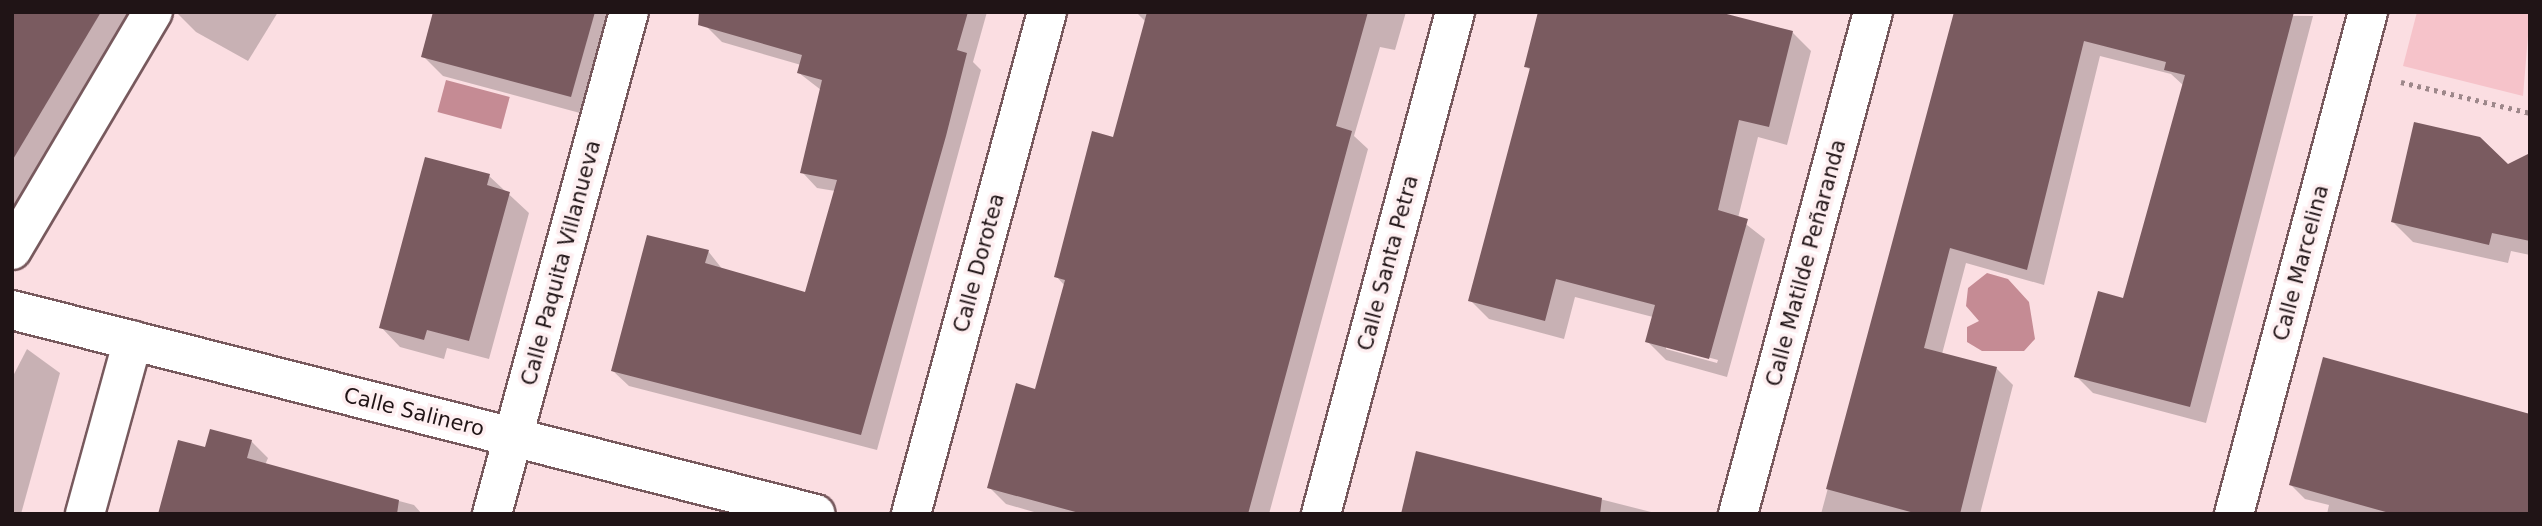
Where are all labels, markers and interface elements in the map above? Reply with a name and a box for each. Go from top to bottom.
street label: Calle Matilde Peñaranda [1761,137,1851,389]
street label: Calle Paquita Villanueva [516,138,606,388]
street label: Calle Santa Petra [1352,172,1424,354]
street label: Calle Marcelina [2268,182,2334,344]
street label: Calle Dorotea [948,191,1010,335]
street label: Calle Salinero [341,382,487,442]

